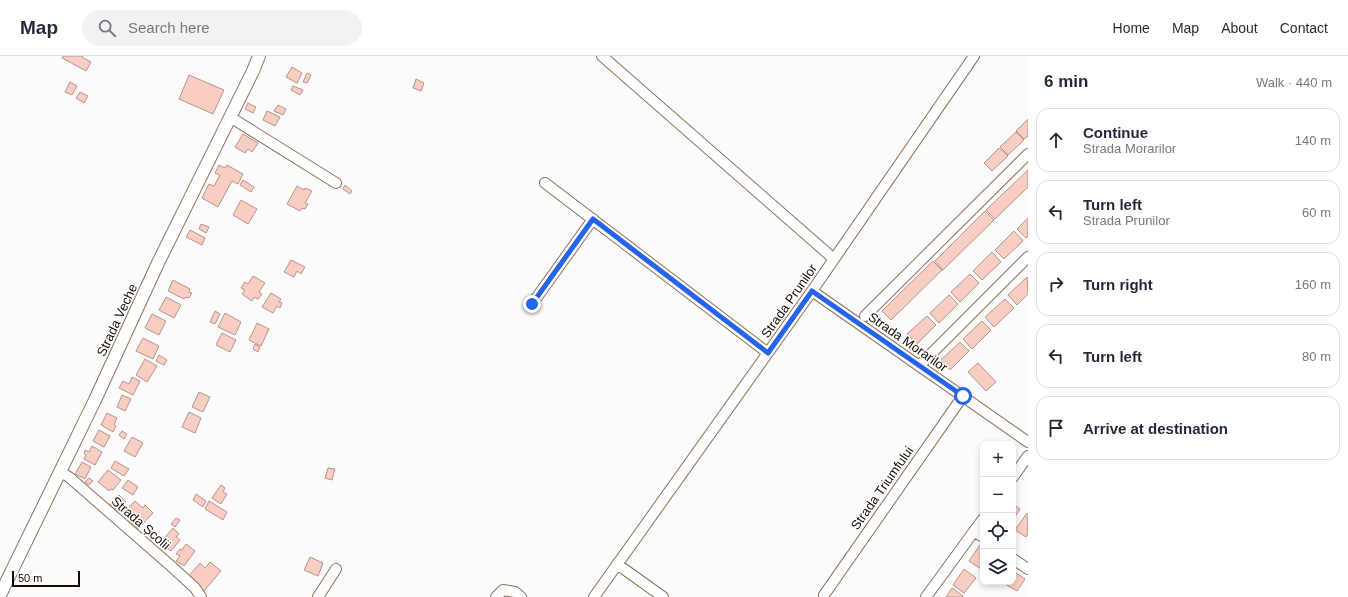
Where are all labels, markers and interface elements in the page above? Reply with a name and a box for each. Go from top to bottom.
search box [82,10,362,46]
text: Map [20,17,58,38]
icon: search [96,17,118,39]
text: Search here [128,19,210,36]
text: Home [1113,20,1150,36]
text: Map [1172,20,1199,36]
text: About [1221,20,1258,36]
text: Contact [1280,20,1328,36]
text: 6 min [1044,72,1088,91]
text: Walk · 440 m [1256,75,1332,90]
text: Continue [1083,124,1148,141]
icon: ahead [1045,129,1067,151]
text: 140 m [1295,133,1331,148]
text: Strada Morarilor [1083,141,1176,156]
text: Turn left [1083,196,1142,213]
icon: left [1045,201,1067,223]
text: 60 m [1302,205,1331,220]
text: Strada Prunilor [1083,213,1170,228]
street label: Strada Prunilor [758,261,820,341]
icon: right [1045,273,1067,295]
text: Turn right [1083,276,1153,293]
text: 160 m [1295,277,1331,292]
street label: Strada Veche [94,281,140,359]
route end [523,295,541,313]
street label: Strada Morarilor [866,309,951,375]
icon: left [1045,345,1067,367]
text: Turn left [1083,348,1142,365]
text: 80 m [1302,349,1331,364]
route start [954,387,972,405]
icon: arrive [1045,417,1067,439]
text: Arrive at destination [1083,420,1228,437]
map controls [980,441,1016,585]
button: + [980,441,1016,477]
street label: Strada Triumfului [848,443,916,533]
button: − [980,477,1016,513]
street label: Strada Școlii [109,493,174,553]
button: locate [980,513,1016,549]
button: layers [980,549,1016,585]
scale bar [12,569,80,588]
text: 50 m [18,572,42,584]

